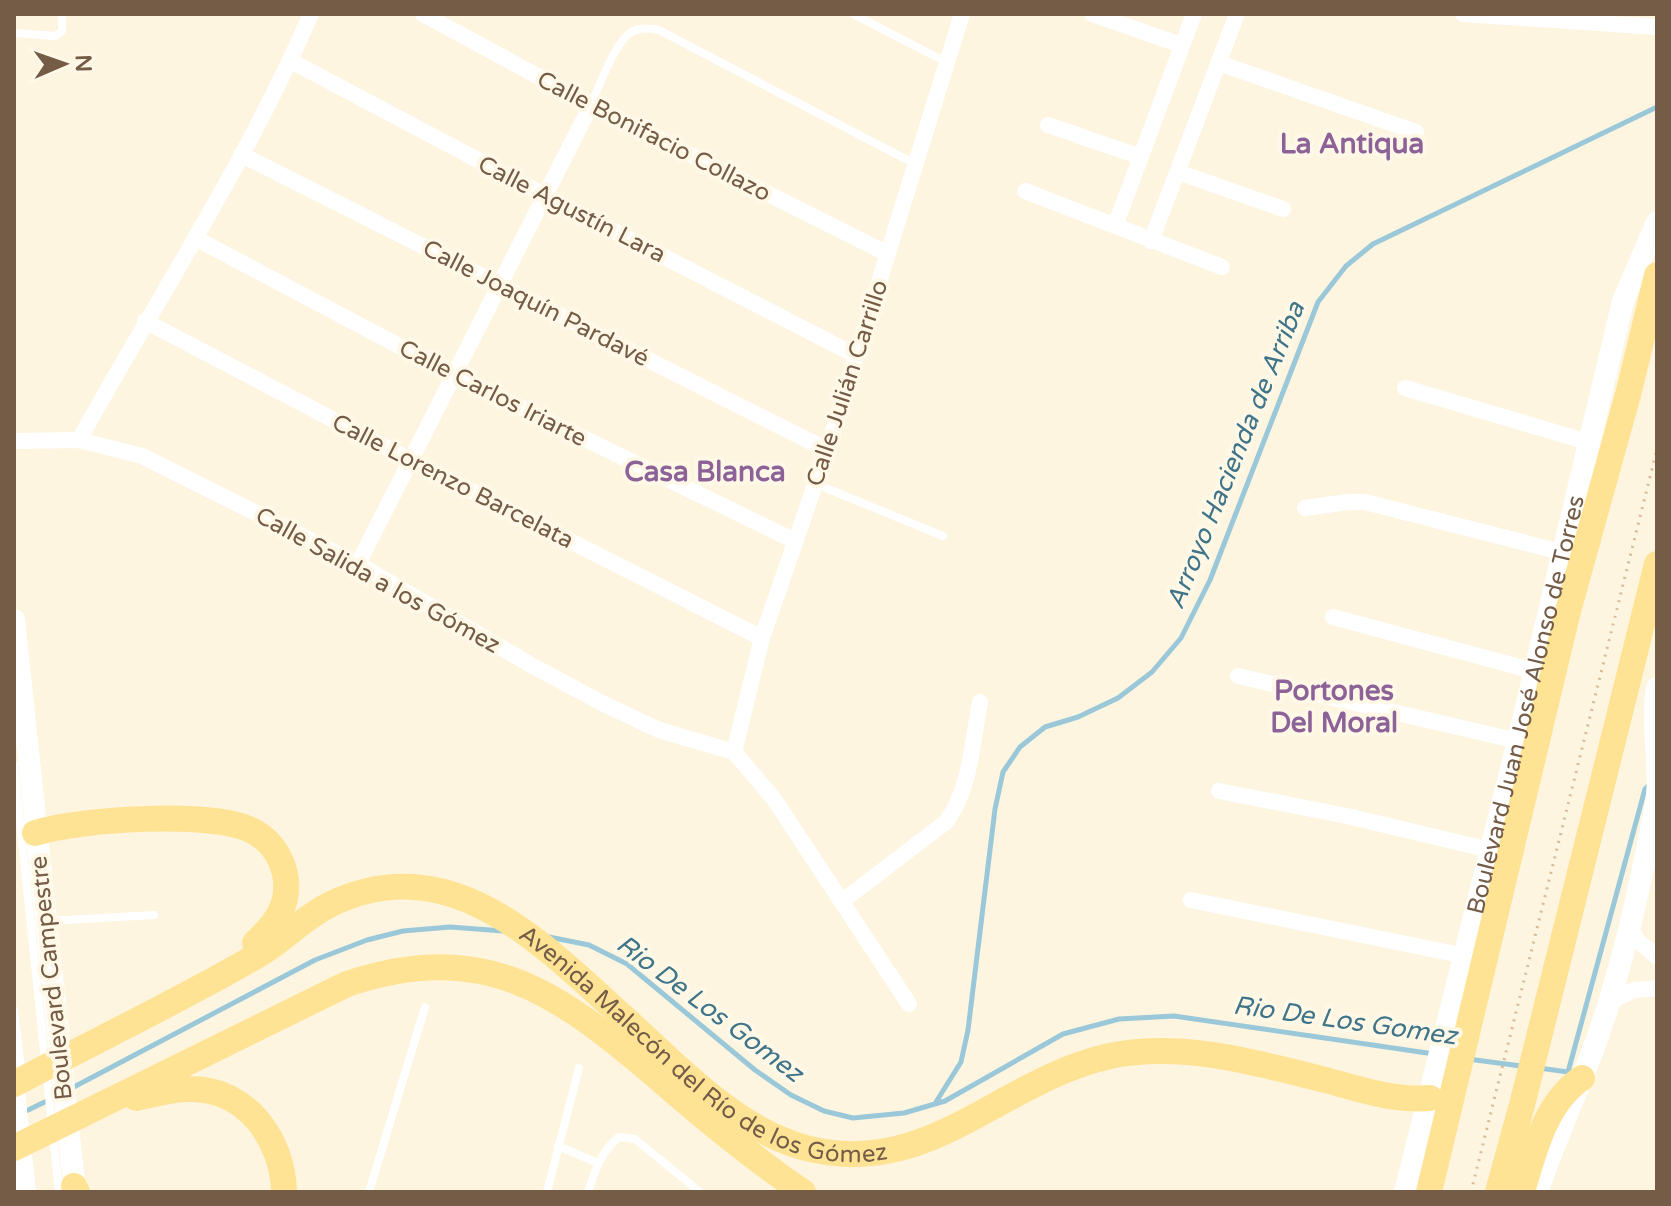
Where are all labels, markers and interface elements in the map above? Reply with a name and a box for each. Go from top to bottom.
north arrow [24,24,104,104]
text: N [70,54,96,73]
street label: Calle Bonifacio Collazo [532,65,775,208]
district label: La Antiqua [1280,127,1424,161]
street label: Calle Agustín Lara [473,150,670,269]
street label: Calle Joaquín Pardavé [418,234,654,373]
street label: Calle Julián Carrillo [800,276,895,490]
water label: Arroyo Hacienda de Arriba [1160,296,1312,613]
street label: Calle Carlos Iriarte [394,334,591,453]
street label: Calle Lorenzo Barcelata [327,408,578,555]
district label: Casa Blanca [624,455,786,489]
street label: Boulevard Juan José Alonso de Torres [1461,493,1591,917]
street label: Calle Salida a los Gómez [250,501,505,660]
district label: Portones Del Moral [1270,674,1398,740]
street label: Boulevard Campestre [24,854,79,1101]
street label: Avenida Malecón del Río de los Gómez [513,919,889,1169]
water label: Rio De Los Gomez [610,928,811,1090]
water label: Rio De Los Gomez [1231,989,1461,1052]

